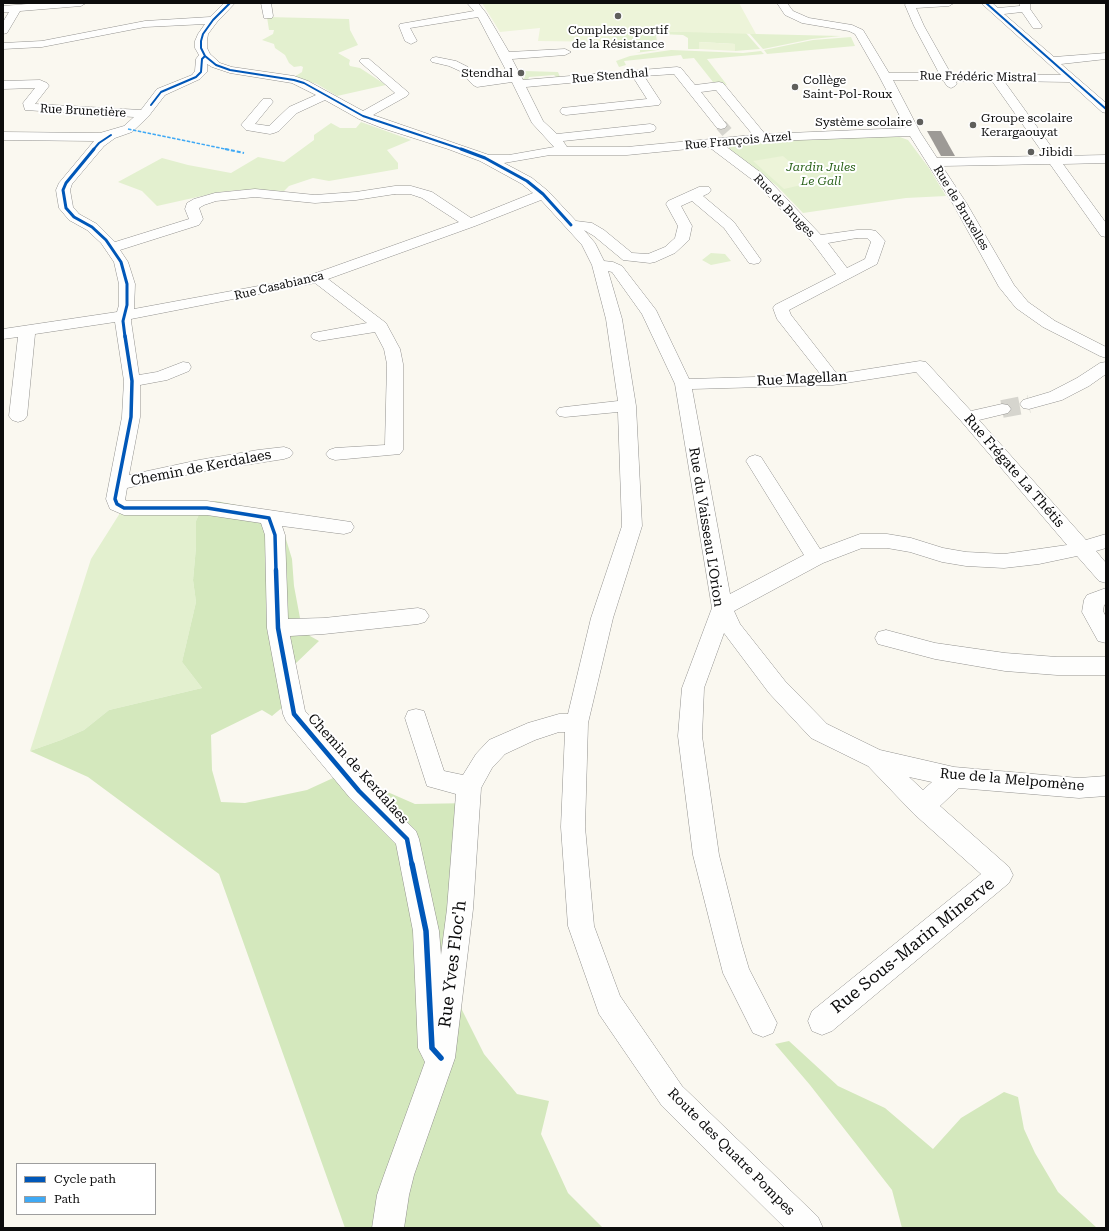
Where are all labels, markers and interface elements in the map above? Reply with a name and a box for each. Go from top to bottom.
marker: Complexe sportif de la Résistance [613,11,623,21]
place label: Complexe sportif de la Résistance [568,23,668,51]
street label: Rue Stendhal [571,65,649,87]
place label: Stendhal [461,66,513,80]
marker: Stendhal [516,68,526,78]
street label: Rue Frédéric Mistral [919,69,1037,85]
place label: Collège Saint-Pol-Roux [803,73,892,101]
marker: Collège Saint-Pol-Roux [790,82,800,92]
street label: Rue Brunetière [40,102,126,120]
place label: Groupe scolaire Kerargaouyat [981,111,1073,139]
place label: Système scolaire [815,115,912,129]
marker: Système scolaire [915,117,925,127]
marker: Groupe scolaire Kerargaouyat [968,120,978,130]
street label: Rue François Arzel [684,129,792,153]
place label: Jibidi [1039,145,1073,159]
marker: Jibidi [1026,147,1036,157]
park label: Jardin Jules Le Gall [786,160,856,188]
street label: Rue de Bruxelles [930,163,992,253]
street label: Rue de Bruges [750,172,818,240]
street label: Rue Casabianca [233,269,325,303]
street label: Rue Magellan [756,368,848,390]
street label: Rue Frégate La Thétis [960,411,1068,531]
street label: Chemin de Kerdalaes [129,446,273,490]
street label: Rue du Vaisseau L'Orion [685,446,727,608]
street label: Chemin de Kerdalaes [304,710,412,828]
street label: Rue de la Melpomène [939,765,1085,795]
street label: Rue Sous-Marin Minerve [827,874,999,1018]
street label: Rue Yves Floc'h [435,899,471,1029]
street label: Route des Quatre Pompes [664,1085,798,1219]
legend [16,1163,156,1215]
text: Cycle path [54,1172,116,1186]
text: Path [54,1192,80,1206]

